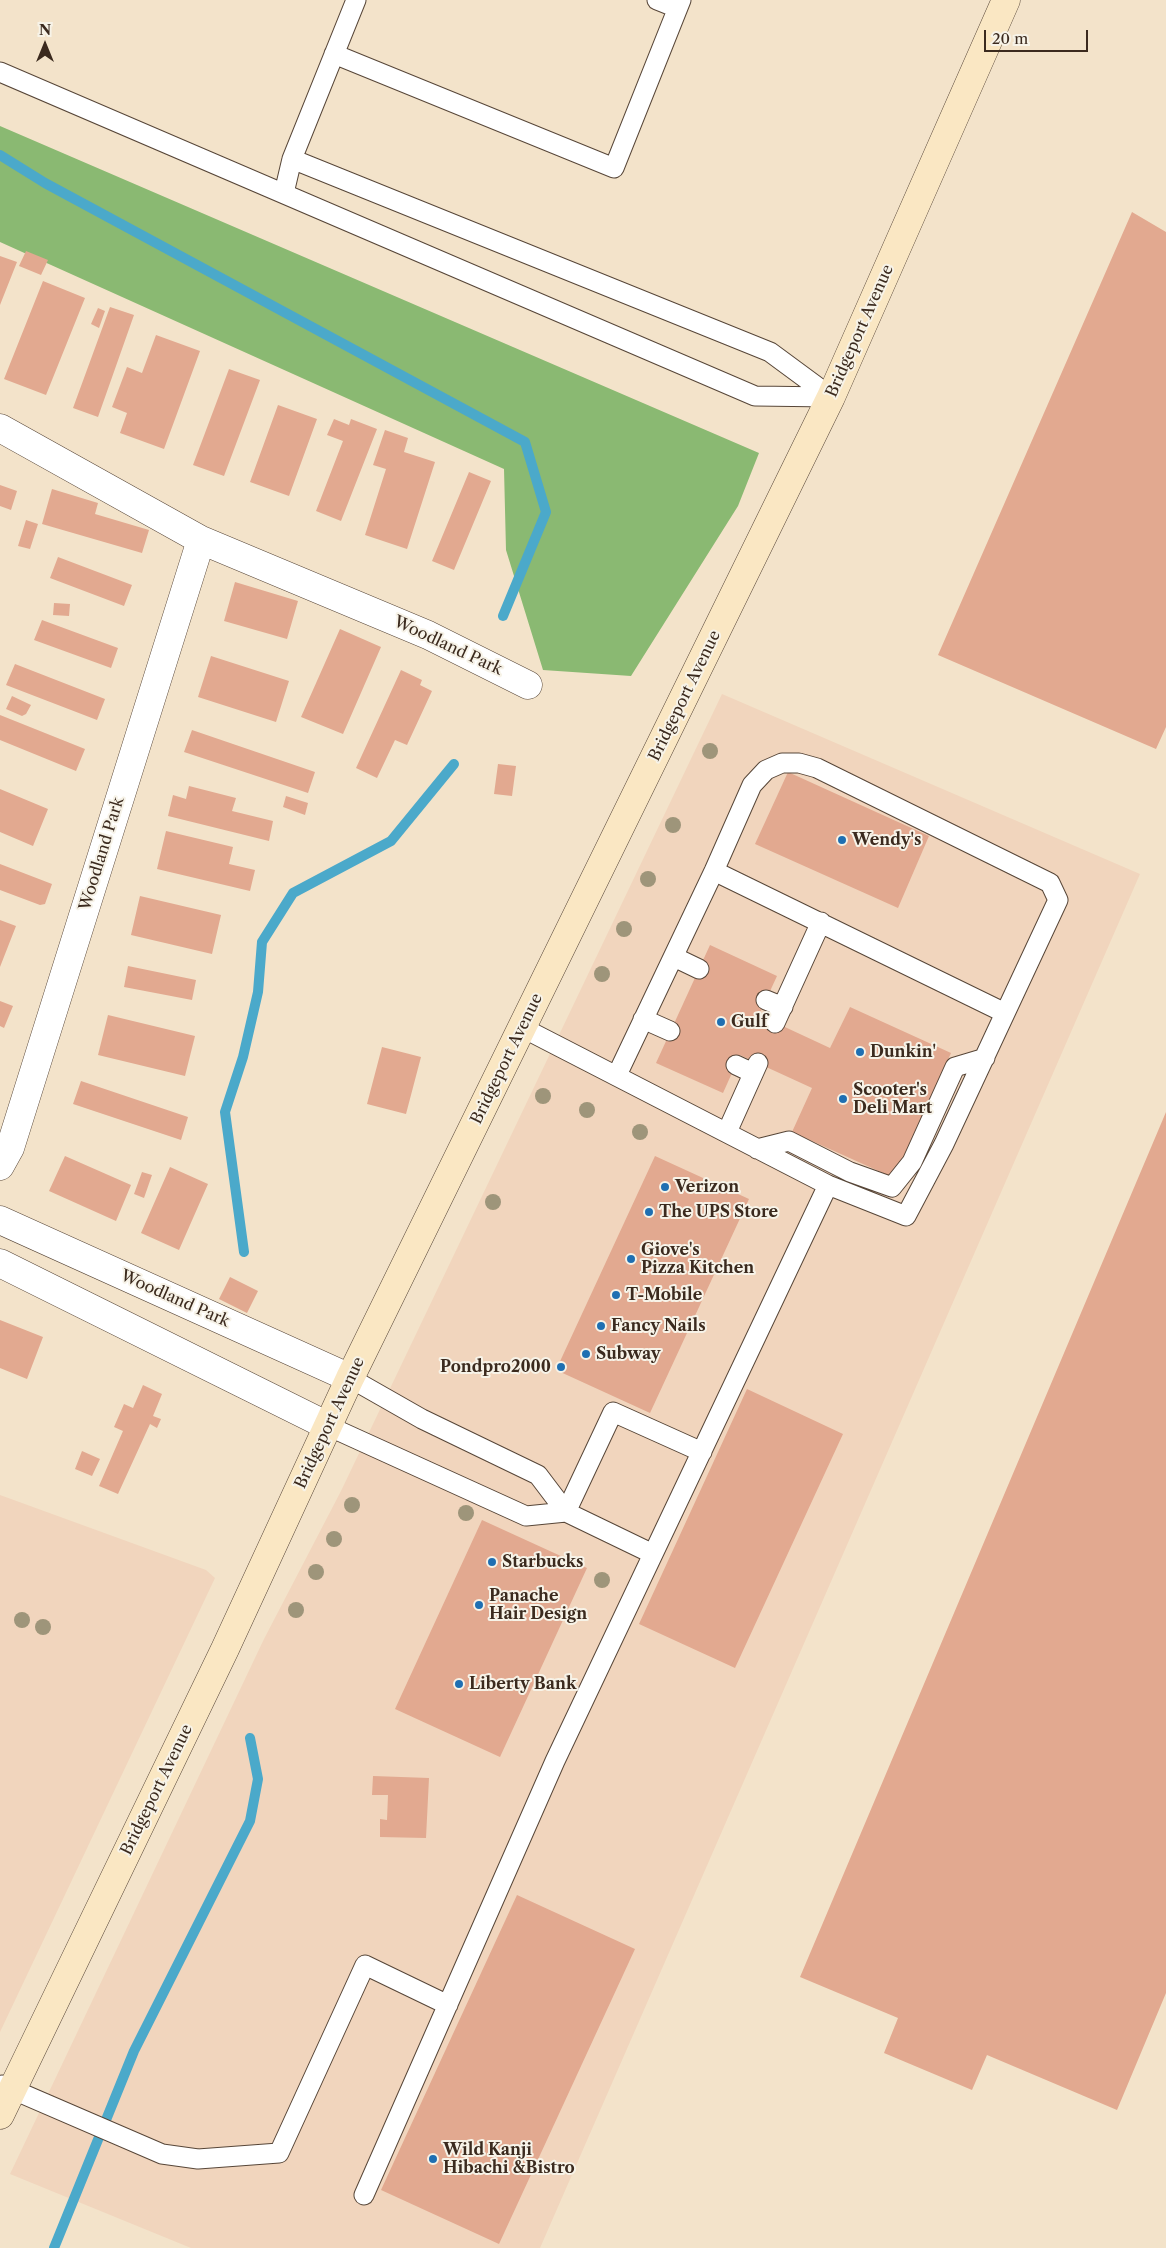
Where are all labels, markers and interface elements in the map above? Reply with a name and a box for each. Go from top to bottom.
north arrow [20,20,70,70]
scale bar [986,20,1090,52]
text: N [39,21,51,39]
text: 20 m [992,29,1028,48]
street label: Bridgeport Avenue [822,262,898,400]
street label: Woodland Park [391,612,505,680]
street label: Bridgeport Avenue [645,628,725,764]
street label: Woodland Park [76,795,128,913]
place label: Wendy's [852,830,921,850]
marker: Wendy's [836,834,848,846]
street label: Bridgeport Avenue [467,991,547,1127]
place label: Gulf [731,1012,767,1032]
marker: Gulf [715,1016,727,1028]
place label: Dunkin' [870,1042,936,1062]
marker: Dunkin' [854,1046,866,1058]
place label: Scooter's Deli Mart [853,1080,932,1118]
marker: Scooter's Deli Mart [837,1093,849,1105]
place label: Verizon [675,1177,739,1197]
marker: Verizon [659,1181,671,1193]
place label: The UPS Store [659,1202,778,1222]
marker: The UPS Store [643,1206,655,1218]
place label: Giove's Pizza Kitchen [641,1240,754,1278]
marker: Giove's Pizza Kitchen [625,1253,637,1265]
street label: Woodland Park [117,1266,233,1332]
place label: T-Mobile [626,1285,702,1305]
marker: T-Mobile [610,1289,622,1301]
place label: Fancy Nails [611,1316,706,1336]
marker: Fancy Nails [595,1320,607,1332]
place label: Subway [596,1344,661,1364]
marker: Subway [580,1348,592,1360]
street label: Bridgeport Avenue [291,1354,369,1492]
place label: Pondpro2000 [440,1357,551,1377]
marker: Pondpro2000 [555,1361,567,1373]
place label: Starbucks [502,1552,584,1572]
marker: Starbucks [486,1556,498,1568]
place label: Panache Hair Design [489,1586,587,1624]
marker: Panache Hair Design [473,1599,485,1611]
place label: Liberty Bank [469,1674,576,1694]
marker: Liberty Bank [453,1678,465,1690]
street label: Bridgeport Avenue [117,1722,197,1858]
place label: Wild Kanji Hibachi &Bistro [443,2140,575,2178]
marker: Wild Kanji Hibachi &Bistro [427,2153,439,2165]

